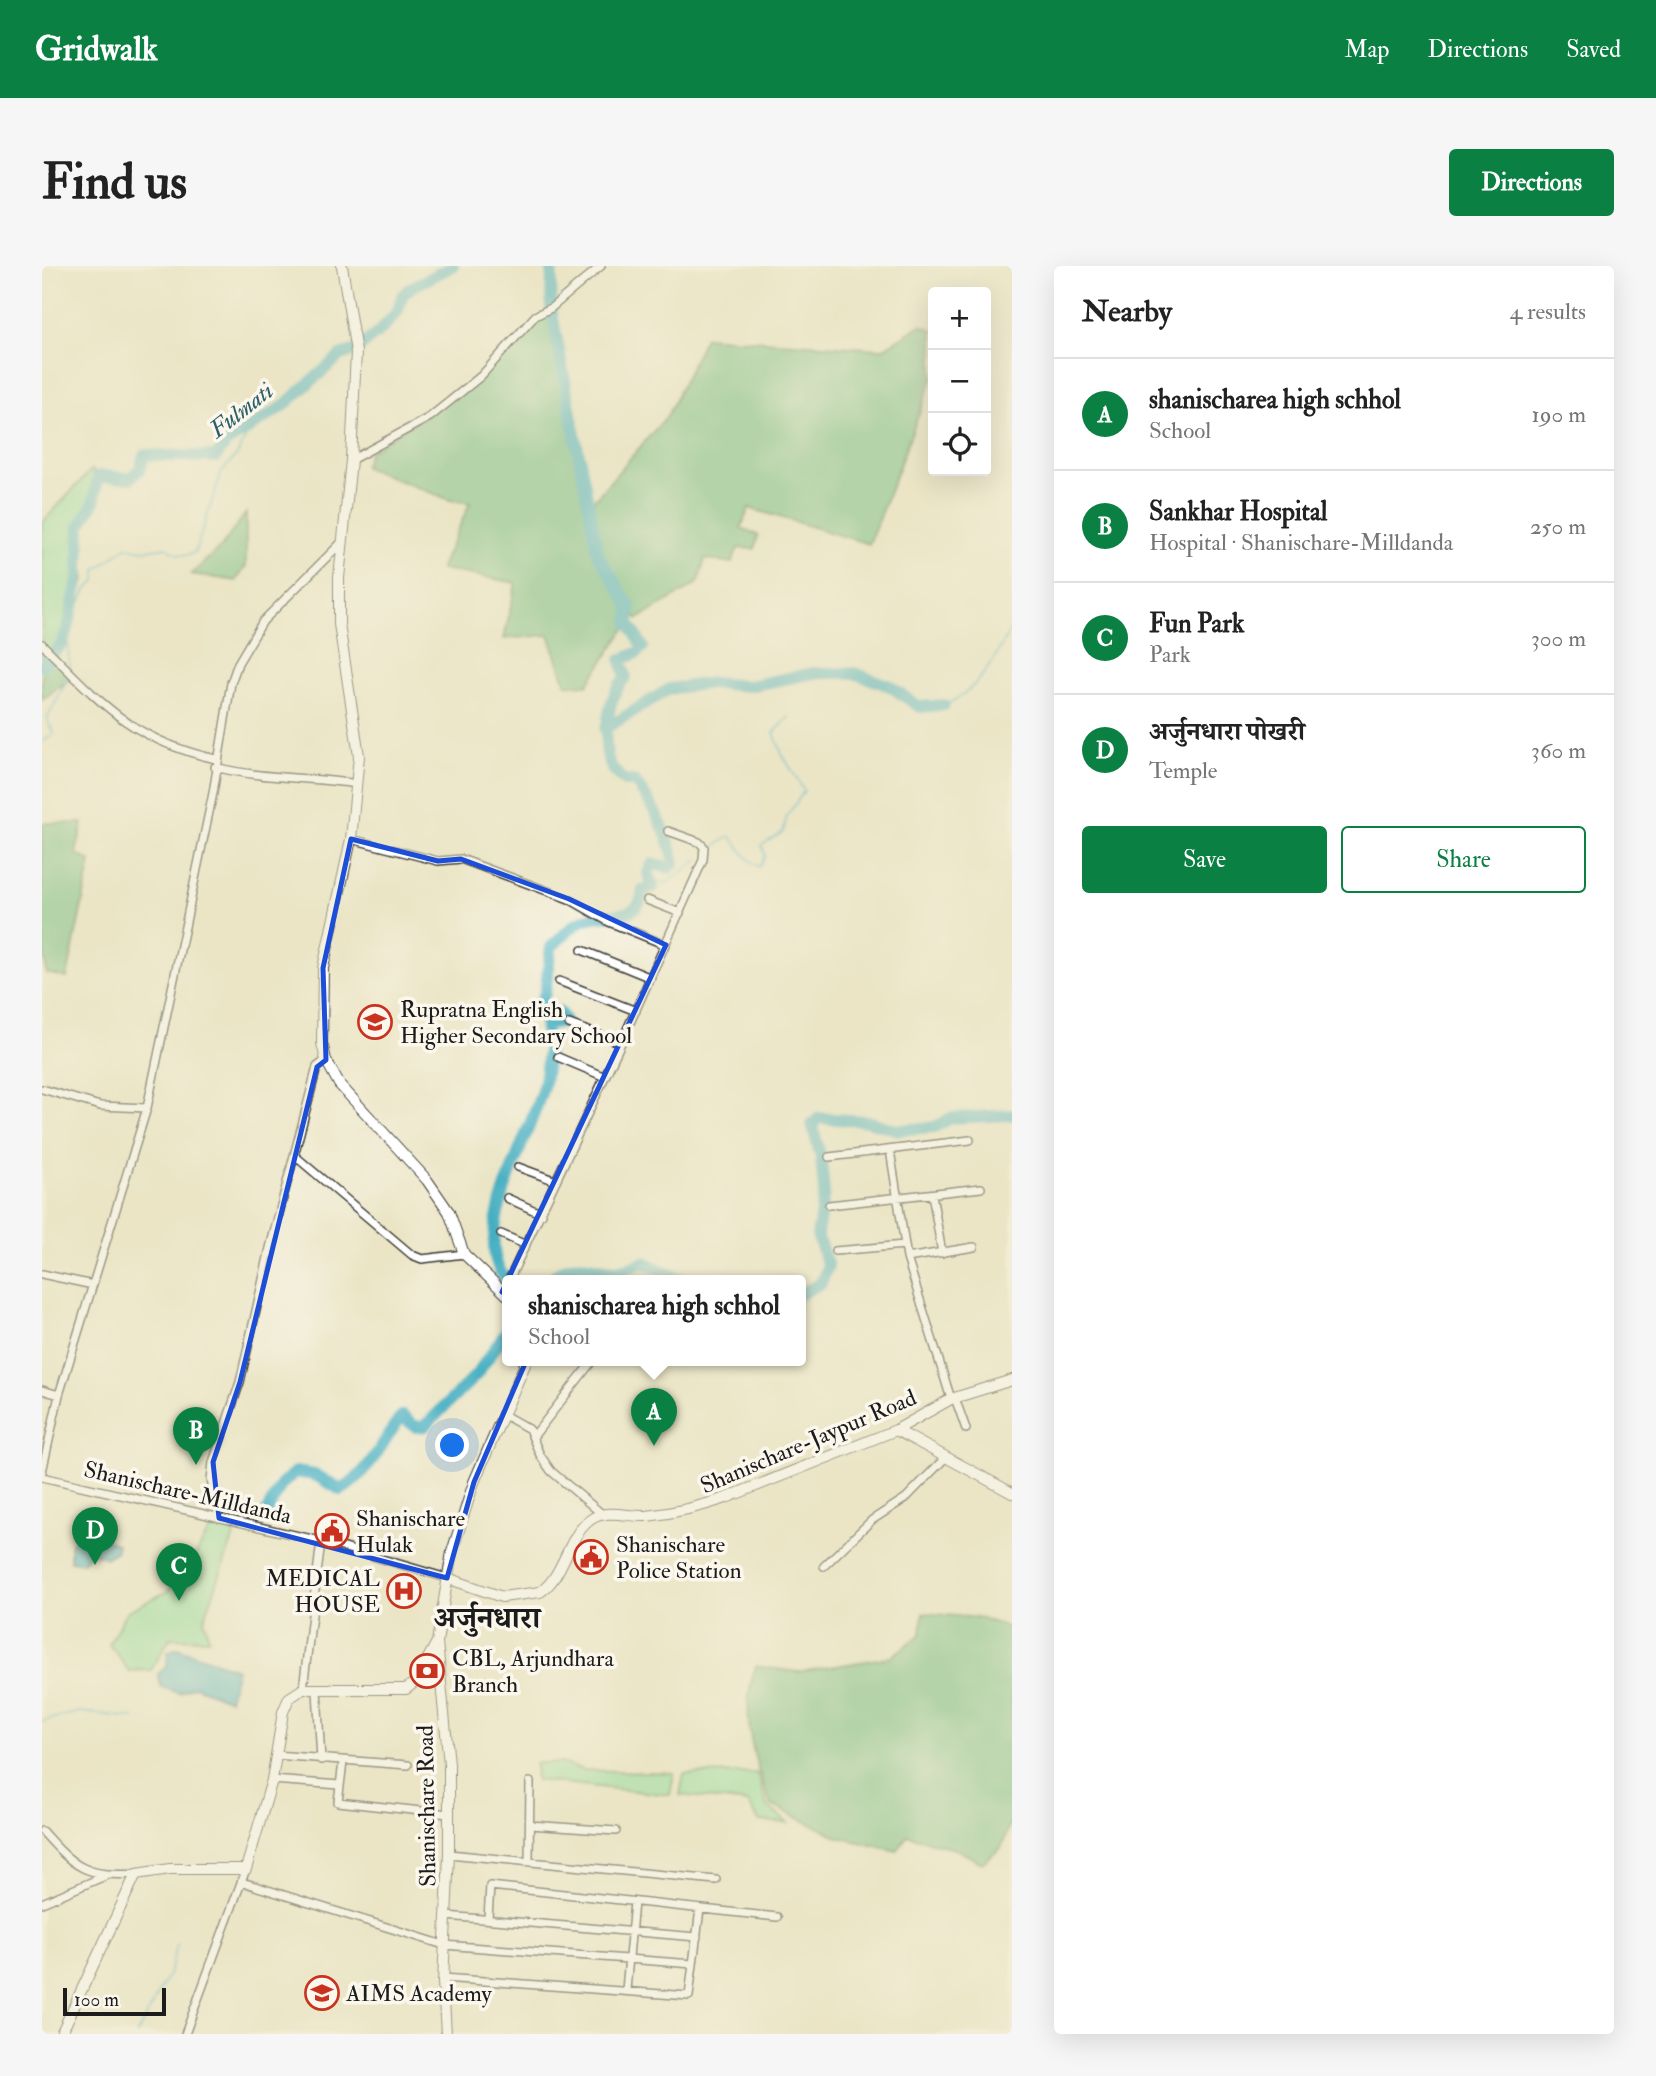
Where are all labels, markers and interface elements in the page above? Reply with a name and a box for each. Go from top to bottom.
text: Gridwalk [35,29,158,70]
text: Map [1344,34,1389,65]
text: Directions [1427,34,1528,65]
text: Saved [1566,34,1621,65]
button: Directions [1449,149,1614,216]
text: Find us [42,152,187,213]
map controls [928,287,991,476]
button: + [928,287,991,350]
text: Nearby [1082,293,1172,330]
text: 4 results [1510,297,1586,326]
button: − [928,350,991,413]
water label: Fulmati [202,375,280,446]
text: shanischarea high schhol [1149,384,1401,416]
text: A [1098,400,1112,429]
text: 190 m [1532,400,1586,429]
button: locate [928,413,991,476]
text: School [1149,416,1211,445]
text: Sankhar Hospital [1149,496,1327,528]
text: B [1097,512,1113,541]
text: 250 m [1530,512,1586,541]
text: Hospital · Shanischare-Milldanda [1149,528,1453,557]
text: Fun Park [1149,608,1244,640]
text: C [1097,624,1113,653]
text: 300 m [1531,624,1586,653]
text: Park [1149,640,1191,669]
text: अर्जुनधारा पोखरी [1149,716,1305,748]
text: D [1096,736,1114,765]
text: 360 m [1531,736,1586,765]
text: Temple [1149,756,1217,785]
button: Save [1082,826,1327,893]
button: Share [1341,826,1586,893]
place label: Rupratna English Higher Secondary School [400,995,632,1050]
school or university icon: Rupratna English Higher Secondary School [356,1003,394,1041]
popup [502,1275,806,1366]
text: shanischarea high schhol [528,1290,780,1322]
text: School [528,1322,590,1351]
street label: Shanischare-Jaypur Road [696,1383,921,1501]
pin: A [631,1388,677,1446]
pin: B [173,1407,219,1465]
your location [435,1428,469,1462]
street label: Shanischare-Milldanda [81,1454,295,1531]
place label: Shanischare Hulak [356,1504,465,1559]
pin: D [72,1507,118,1565]
public building icon: Shanischare Hulak [313,1512,351,1550]
place label: Shanischare Police Station [616,1530,742,1585]
public building icon: Shanischare Police Station [572,1538,610,1576]
pin: C [156,1543,202,1601]
place label: MEDICAL HOUSE [265,1564,380,1619]
hospital icon: MEDICAL HOUSE [385,1572,423,1610]
district label: अर्जुनधारा [434,1600,542,1637]
place label: CBL, Arjundhara Branch [452,1644,614,1699]
bank icon: CBL, Arjundhara Branch [408,1652,446,1690]
street label: Shanischare Road [411,1725,442,1887]
school or university icon: AIMS Academy [303,1974,341,2012]
place label: AIMS Academy [345,1979,493,2008]
scale bar [63,1985,166,2017]
text: 100 m [74,1988,119,2012]

